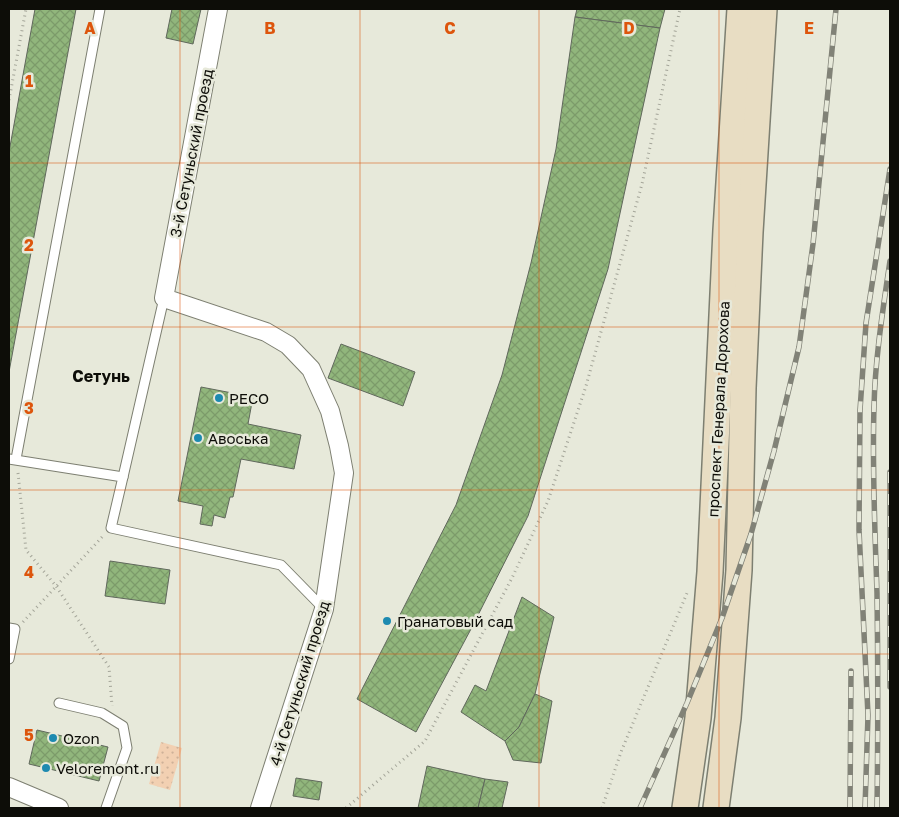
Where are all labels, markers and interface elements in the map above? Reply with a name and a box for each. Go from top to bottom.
text: A [84,18,96,38]
text: B [264,18,276,38]
text: C [444,18,456,38]
text: D [623,18,635,38]
text: E [804,18,814,38]
street label: 3-й Сетуньский проезд [166,67,216,239]
text: 1 [25,71,33,91]
text: 2 [24,235,34,255]
street label: проспект Генерала Дорохова [703,300,733,518]
district label: Сетунь [72,366,130,386]
place label: РЕСО [229,389,269,407]
marker: РЕСО [213,392,225,404]
text: 3 [24,398,34,418]
place label: Авоська [208,429,269,447]
marker: Авоська [192,432,204,444]
text: 4 [24,562,34,582]
street label: 4-й Сетуньский проезд [265,598,333,768]
place label: Гранатовый сад [397,612,513,630]
marker: Гранатовый сад [381,615,393,627]
text: 5 [24,725,34,745]
place label: Ozon [63,729,100,747]
marker: Ozon [47,732,59,744]
place label: Veloremont.ru [56,759,159,777]
marker: Veloremont.ru [40,762,52,774]

